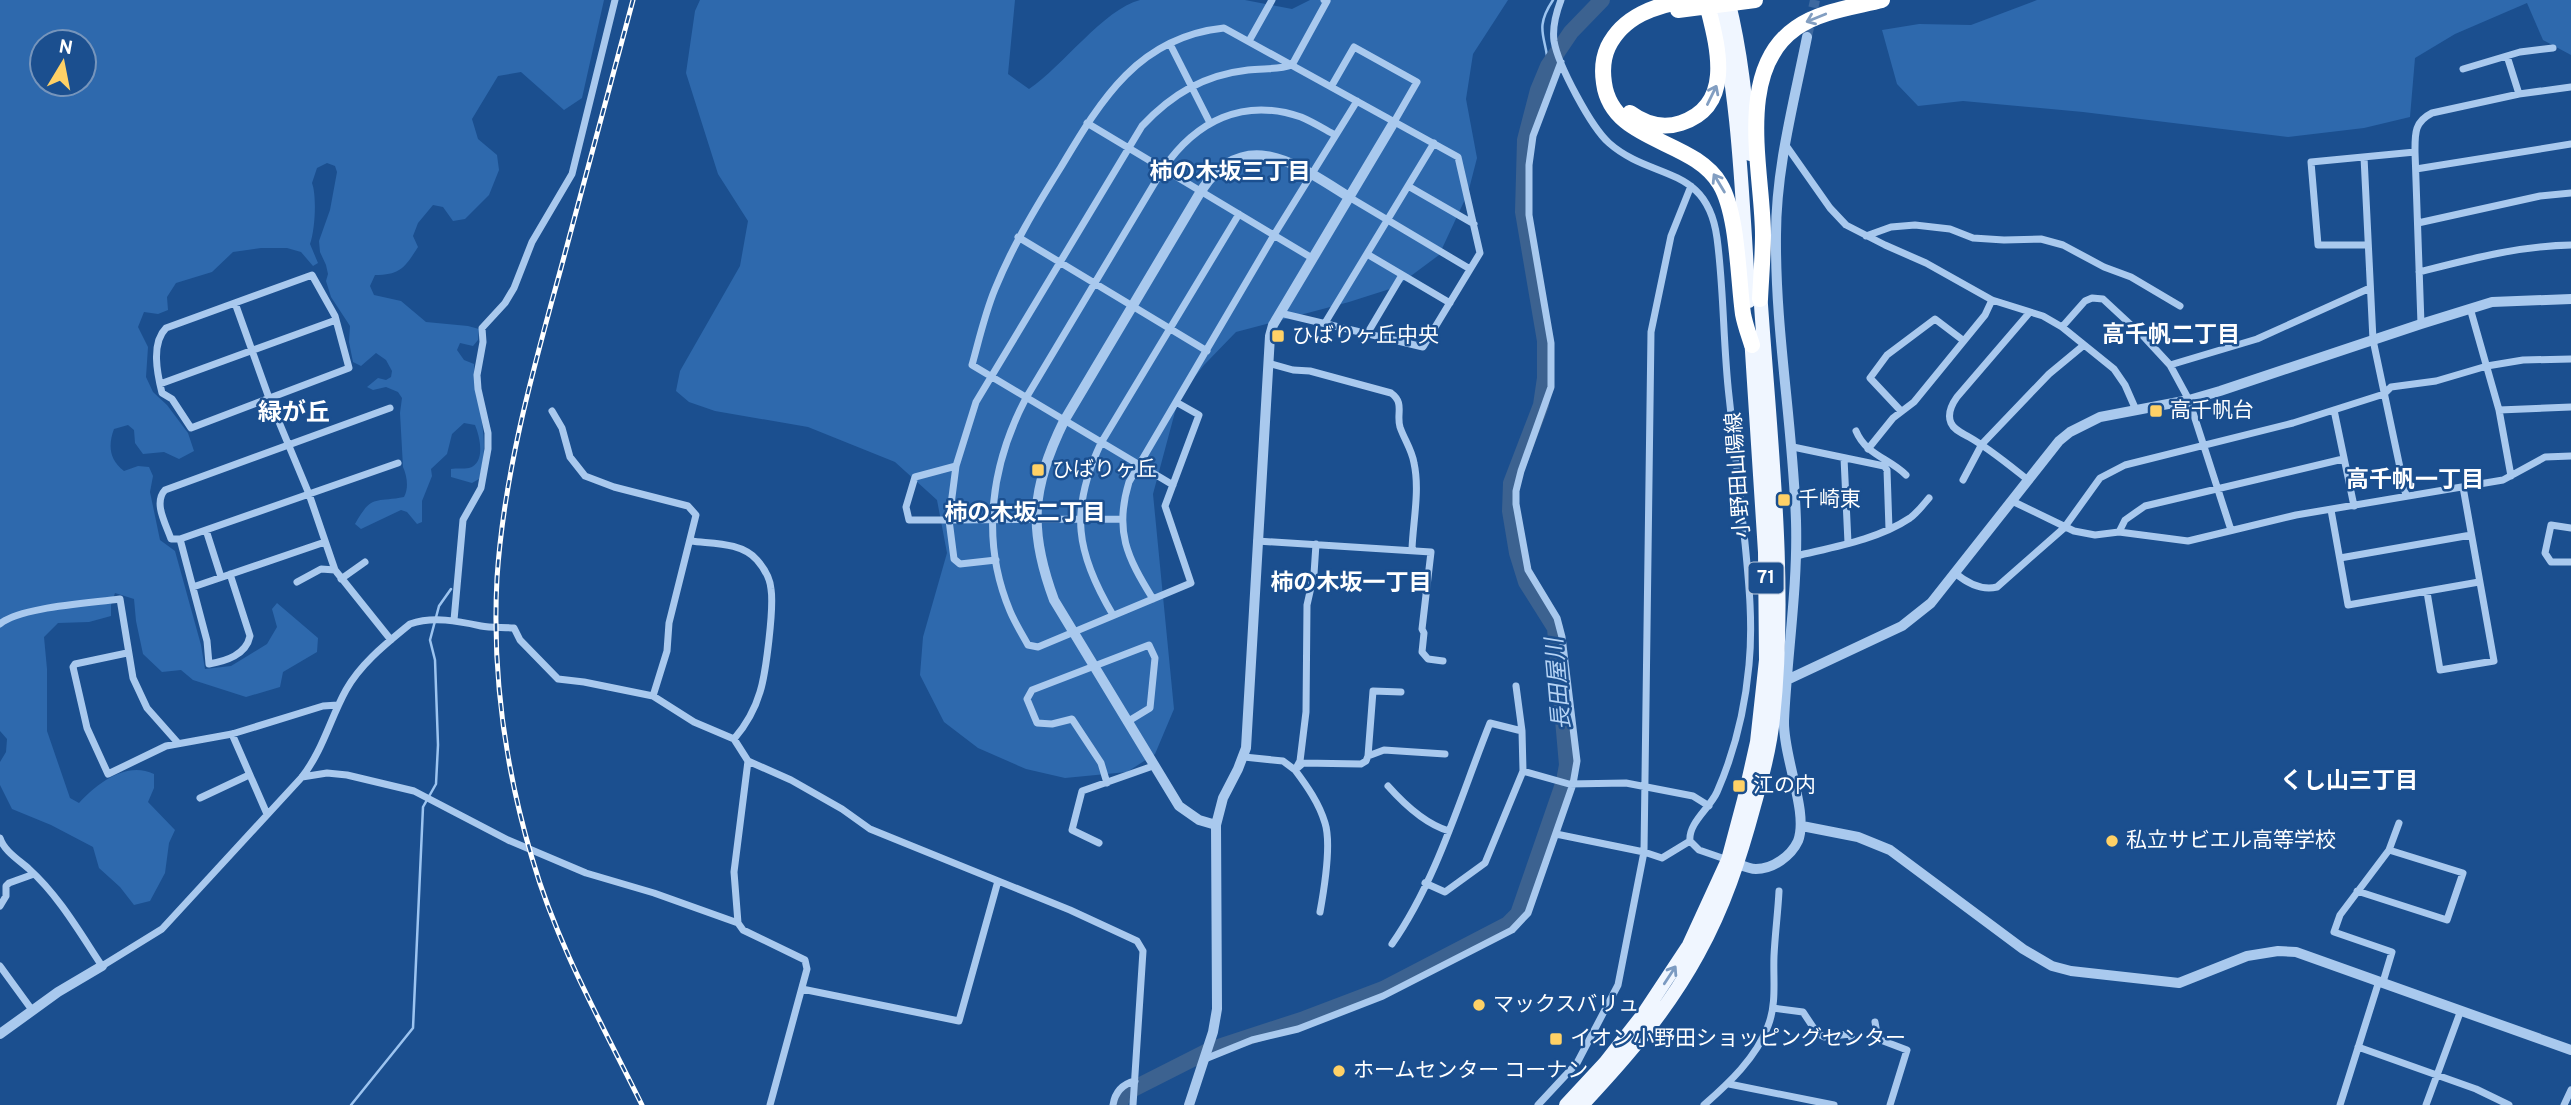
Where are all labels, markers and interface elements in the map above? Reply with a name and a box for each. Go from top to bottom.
one-way arrow [1806,13,1828,26]
north arrow [28,28,98,98]
text: N [57,35,74,61]
one-way arrow [1706,84,1719,105]
district label: 柿の木坂三丁目 [1150,159,1311,188]
one-way arrow [1711,174,1725,194]
district label: 高千帆二丁目 [2102,322,2240,351]
place label: ひばりヶ丘中央 [1292,323,1439,350]
marker: ひばりヶ丘中央 [1270,328,1286,344]
place label: 高千帆台 [2170,398,2254,425]
district label: 緑が丘 [258,399,330,429]
marker: 高千帆台 [2148,403,2164,419]
street label: 小野田山陽線 [1721,411,1757,539]
place label: ひばりヶ丘 [1052,457,1157,484]
marker: ひばりヶ丘 [1030,462,1046,478]
district label: 高千帆一丁目 [2346,467,2484,496]
place label: 千崎東 [1798,487,1861,514]
marker: 千崎東 [1776,492,1792,508]
district label: 柿の木坂二丁目 [945,500,1106,529]
road number: 71 [1748,562,1784,594]
district label: 柿の木坂一丁目 [1271,570,1432,599]
water label: 長田屋川 [1541,634,1578,731]
district label: くし山三丁目 [2280,768,2418,797]
place label: 江の内 [1753,773,1816,800]
marker: 江の内 [1731,778,1747,794]
place label: 私立サビエル高等学校 [2126,828,2336,855]
marker: 私立サビエル高等学校 [2104,833,2120,849]
one-way arrow [1663,966,1677,986]
place label: マックスバリュ [1493,992,1639,1019]
marker: マックスバリュ [1471,997,1487,1013]
place label: イオン小野田ショッピングセンター [1570,1026,1906,1053]
marker: イオン小野田ショッピングセンター [1548,1031,1564,1047]
place label: ホームセンター コーナン [1353,1058,1588,1085]
marker: ホームセンター コーナン [1331,1063,1347,1079]

